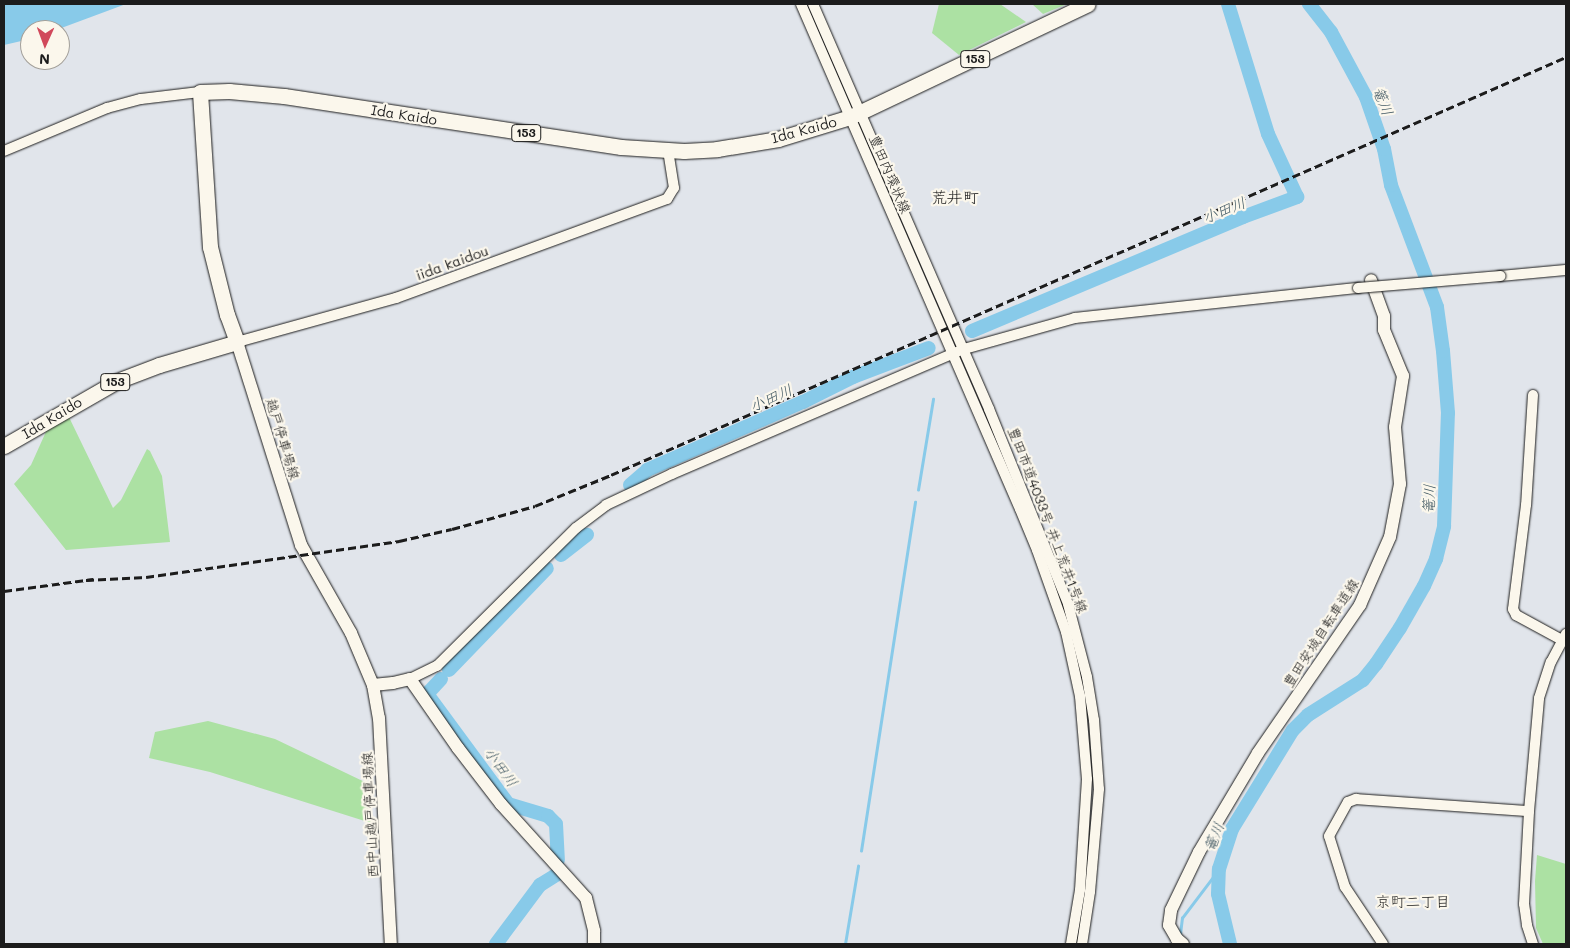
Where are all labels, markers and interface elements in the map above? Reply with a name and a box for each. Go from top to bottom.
north arrow [20,20,70,70]
text: N [39,50,50,69]
road number: 153 [960,50,990,68]
water label: 篭川 [1369,84,1397,118]
street label: Ida Kaido [370,101,438,129]
street label: Ida Kaido [770,113,838,147]
road number: 153 [511,124,541,142]
street label: 豊田内環状線 [866,132,914,216]
district label: 荒井町 [931,187,979,207]
water label: 小田川 [1200,193,1248,227]
street label: iida kaidou [413,242,491,284]
road number: 153 [100,372,130,392]
water label: 小田川 [747,381,795,415]
street label: Ida Kaido [19,394,85,442]
street label: 越戸停車場線 [263,396,303,482]
street label: 豊田市道4033号 井上荒井1号線 [1005,425,1091,615]
water label: 篭川 [1419,484,1439,514]
street label: 豊田安城自転車道線 [1280,576,1362,690]
water label: 小田川 [480,744,522,790]
street label: 西中山越戸停車場線 [358,752,382,878]
water label: 篭川 [1200,820,1228,854]
district label: 京町二丁目 [1376,893,1450,911]

